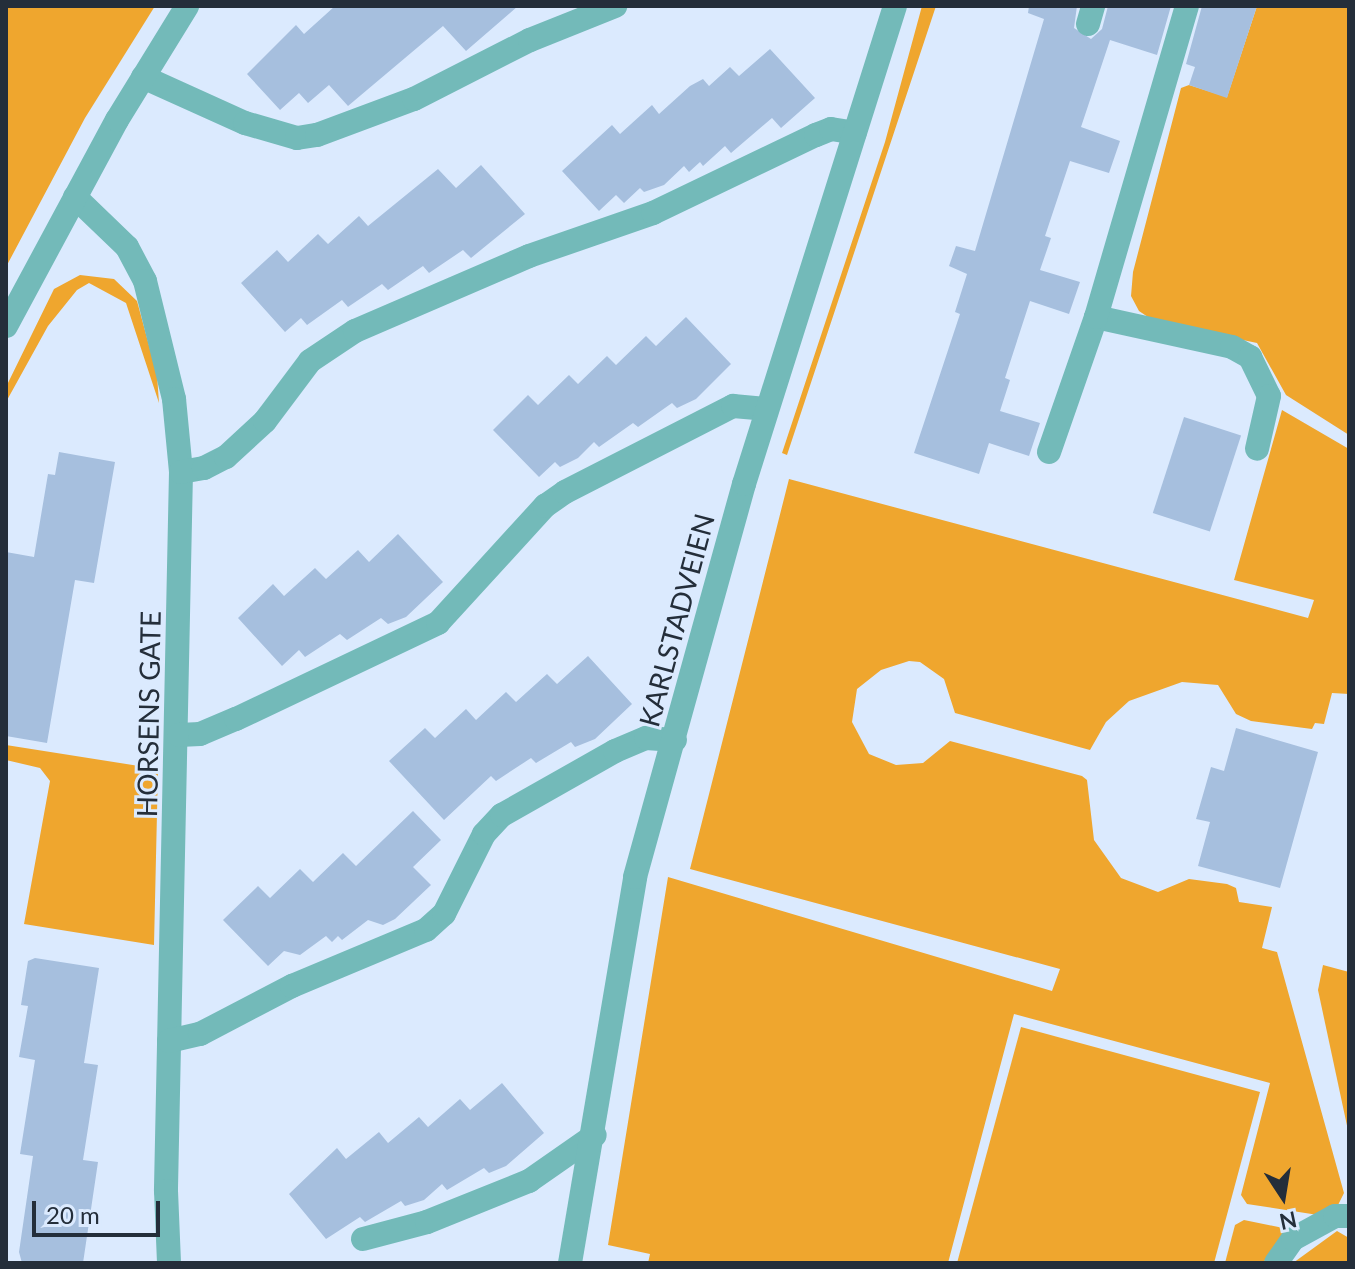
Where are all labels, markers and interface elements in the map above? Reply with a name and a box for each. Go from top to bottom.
street label: KARLSTADVEIEN [631,510,721,730]
street label: HORSENS GATE [129,611,167,817]
north arrow [1243,1157,1323,1237]
scale bar [36,1185,164,1235]
text: 20 m [46,1200,100,1229]
text: N [1277,1206,1299,1236]

